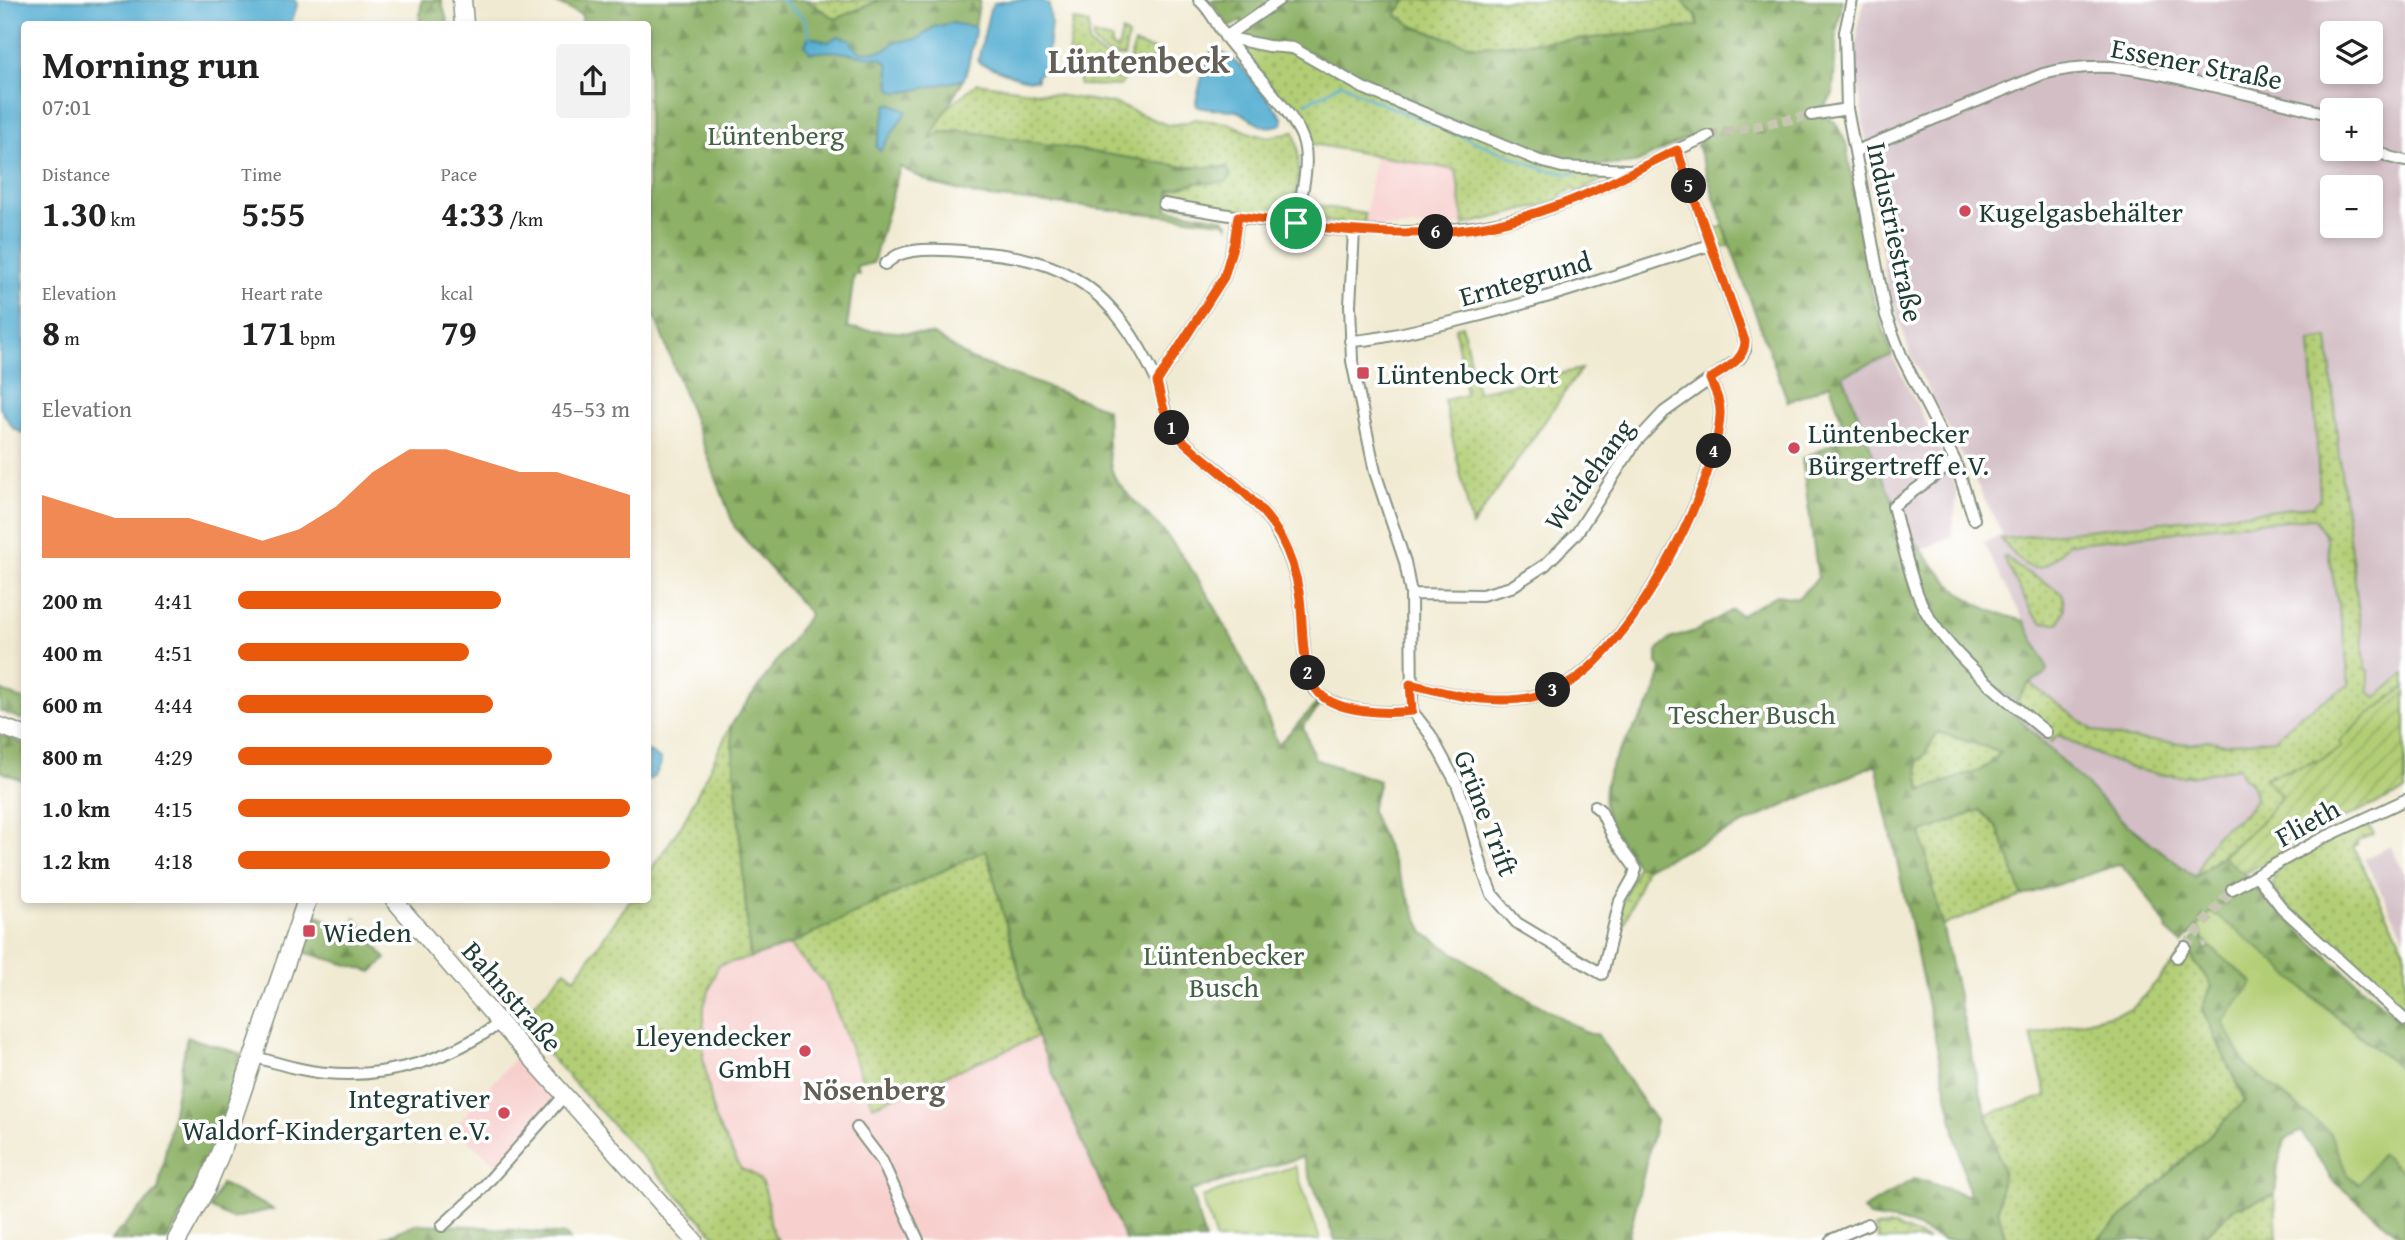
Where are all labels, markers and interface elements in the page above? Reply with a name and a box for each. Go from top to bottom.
map controls [2320,21,2383,238]
button: layers [2320,21,2383,84]
street label: Essener Straße [2108,26,2286,100]
district label: Lüntenbeck [1048,35,1231,86]
text: Morning run [42,36,259,92]
button: share [556,44,630,118]
text: 07:01 [42,90,92,123]
button: + [2320,98,2383,161]
park label: Lüntenberg [708,114,844,155]
street label: Industriestraße [1857,138,1935,326]
text: Distance [42,160,110,188]
text: Time [241,160,282,188]
text: Pace [441,160,477,188]
pin: 5 [1672,168,1706,204]
text: 5 [1684,171,1693,199]
button: − [2320,175,2383,238]
text: 1.30 [42,188,106,239]
text: 5:55 [241,188,306,239]
text: 4:33 [441,188,505,239]
place label: Kugelgasbehälter [1979,191,2183,232]
pin [1266,193,1326,253]
marker: Kugelgasbehälter [1957,203,1973,219]
icon: arrive [1277,204,1315,242]
text: km [106,205,136,233]
text: /km [505,205,543,233]
pin: 6 [1418,215,1454,250]
text: 6 [1431,217,1440,245]
street label: Erntegrund [1454,240,1596,316]
text: Elevation [42,279,116,307]
text: Heart rate [241,279,323,307]
text: kcal [441,279,473,307]
text: 8 [42,307,60,358]
text: 171 [241,307,296,358]
text: 79 [441,307,477,358]
text: m [60,324,80,352]
text: bpm [296,324,336,352]
place label: Lüntenbeck Ort [1377,353,1559,394]
marker: Lüntenbeck Ort [1355,365,1371,381]
text: Elevation [42,392,132,425]
text: 45–53 m [551,392,630,425]
street label: Weidehang [1533,409,1643,539]
pin: 1 [1154,410,1190,446]
place label: Lüntenbecker Bürgertreff e.V. [1808,412,1989,485]
text: 1 [1167,413,1176,441]
pin: 4 [1696,434,1732,468]
text: 4 [1709,436,1718,464]
marker: Lüntenbecker Bürgertreff e.V. [1786,440,1802,456]
text: 200 m [42,584,103,617]
text: 4:41 [154,584,193,617]
text: 400 m [42,636,103,669]
text: 4:51 [154,636,193,669]
pin: 2 [1290,656,1326,690]
text: 2 [1303,658,1312,686]
pin: 3 [1536,672,1570,708]
text: 3 [1548,675,1557,703]
text: 600 m [42,688,103,721]
text: 4:44 [154,688,193,721]
park label: Tescher Busch [1668,693,1836,734]
text: 800 m [42,740,103,773]
text: 4:29 [154,740,193,773]
street label: Grüne Trift [1444,744,1530,882]
street label: Flieth [2267,787,2347,856]
text: 1.0 km [42,792,110,825]
text: 4:15 [154,792,193,825]
text: 1.2 km [42,844,110,877]
text: 4:18 [154,844,193,877]
place label: Wieden [323,911,412,952]
marker: Wieden [301,923,317,939]
street label: Bahnstraße [453,931,573,1061]
park label: Lüntenbecker Busch [1143,934,1305,1007]
place label: Lleyendecker GmbH [636,1015,791,1088]
marker: Lleyendecker GmbH [797,1043,813,1059]
district label: Nösenberg [803,1067,945,1111]
place label: Integrativer Waldorf-Kindergarten e.V. [182,1077,490,1150]
marker: Integrativer Waldorf-Kindergarten e.V. [496,1105,512,1121]

